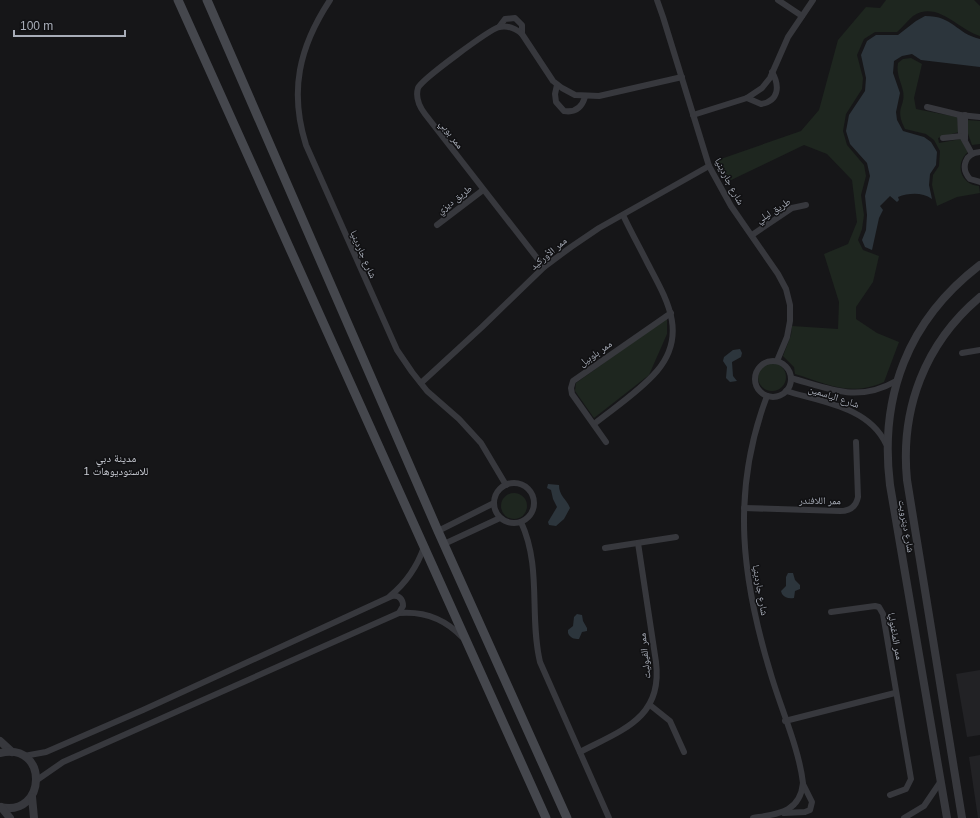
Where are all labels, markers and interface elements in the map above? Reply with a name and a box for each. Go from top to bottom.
scale bar [14,12,125,38]
text: 100 m [20,19,53,33]
street label: ممر بوبي [435,118,466,152]
street label: شارع جاردينيا [712,156,747,207]
street label: طريق ديزي [435,182,476,218]
street label: طريق ليلي [754,195,794,227]
street label: شارع جاردينيا [347,229,379,281]
street label: ممر الأوركيد [528,235,569,272]
street label: ممر بلوبيل [577,338,615,370]
street label: شارع الياسمين [807,383,861,411]
district label: مدينة دبي للاستوديوهات 1 [84,452,148,477]
street label: ممر اللافندر [798,495,841,506]
street label: شارع ديترويت [895,499,917,554]
street label: شارع جاردينيا [750,564,770,617]
street label: ممر الماغنوليا [886,612,905,661]
street label: ممر الفيوليت [637,632,653,679]

